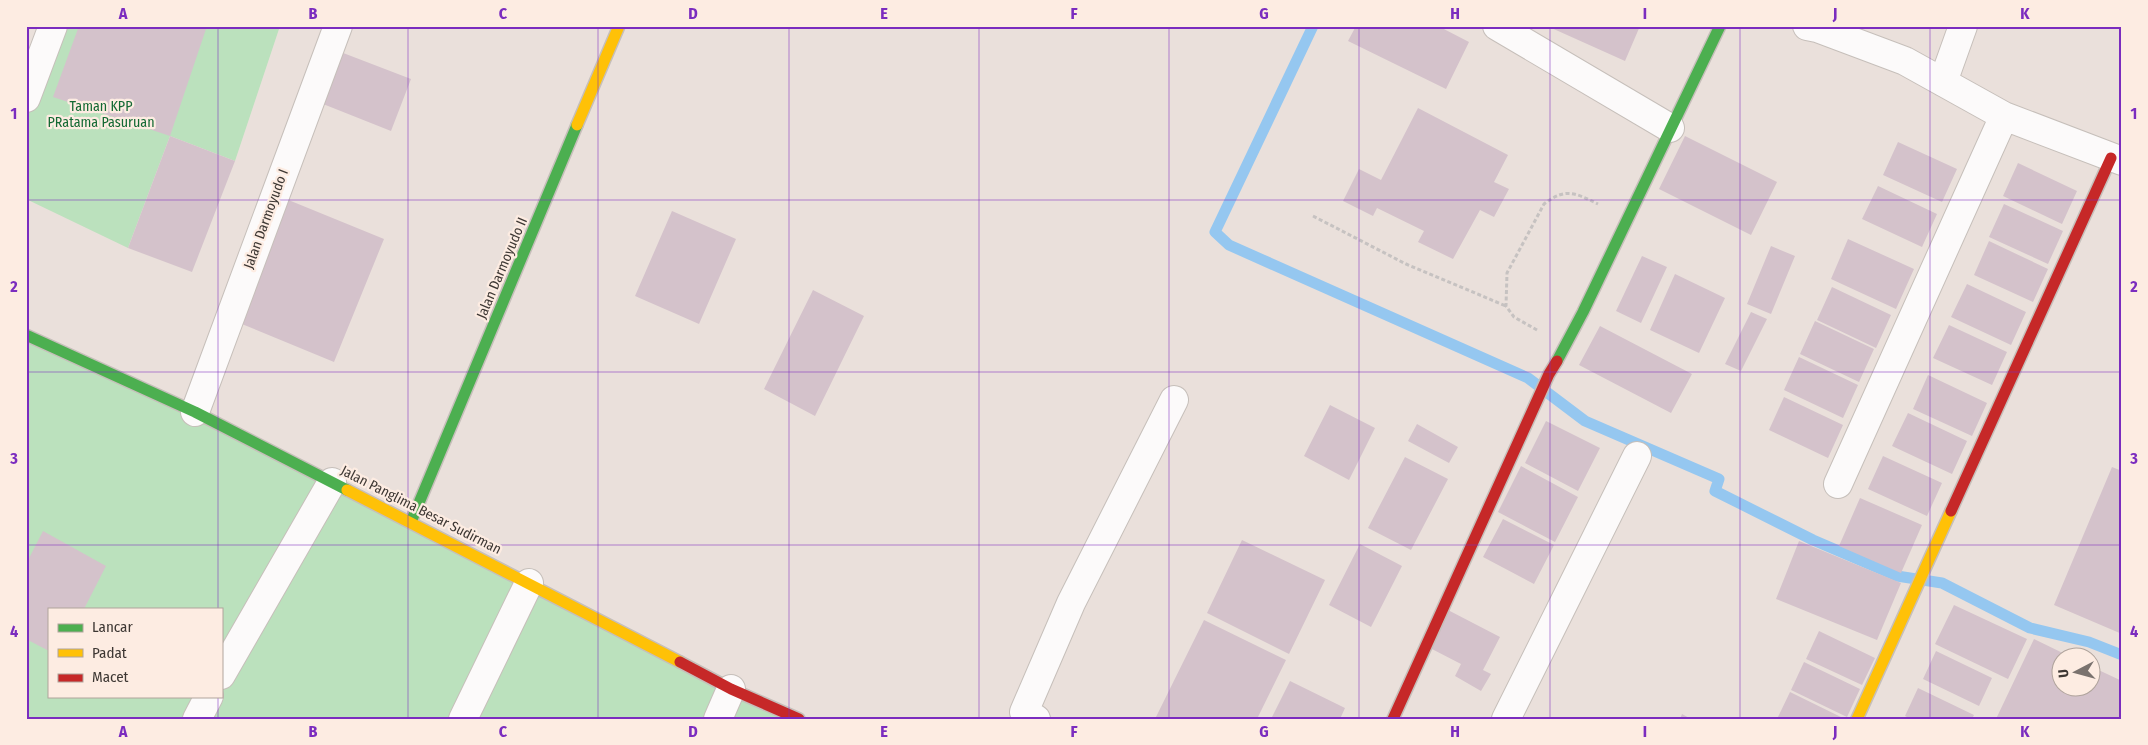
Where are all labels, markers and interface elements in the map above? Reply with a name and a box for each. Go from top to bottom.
text: A [118,4,128,23]
text: B [309,4,318,23]
text: C [499,4,508,23]
text: D [688,4,698,23]
text: E [880,4,888,23]
text: F [1070,4,1078,23]
text: G [1259,4,1269,23]
text: H [1450,4,1460,23]
text: I [1643,4,1647,23]
text: J [1832,4,1837,23]
text: K [2020,4,2030,23]
park label: Taman KPP PRatama Pasuruan [47,98,155,131]
text: 1 [11,104,17,123]
text: 1 [2131,104,2137,123]
street label: Jalan Darmoyudo I [240,167,292,271]
street label: Jalan Darmoyudo II [473,215,531,321]
text: 2 [9,277,18,296]
text: 2 [2129,277,2138,296]
text: 3 [9,449,18,468]
text: 3 [2129,449,2138,468]
street label: Jalan Panglima Besar Sudirman [338,462,504,558]
legend [48,608,222,698]
text: Lancar [92,618,133,636]
text: 4 [10,622,18,641]
text: 4 [2130,622,2138,641]
text: Padat [92,644,127,662]
north arrow [2050,648,2100,698]
text: Macet [92,668,129,686]
text: U [2055,668,2072,678]
text: A [118,722,128,741]
text: B [309,722,318,741]
text: C [499,722,508,741]
text: D [688,722,698,741]
text: E [880,722,888,741]
text: F [1070,722,1078,741]
text: G [1259,722,1269,741]
text: H [1450,722,1460,741]
text: I [1643,722,1647,741]
text: J [1832,722,1837,741]
text: K [2020,722,2030,741]

